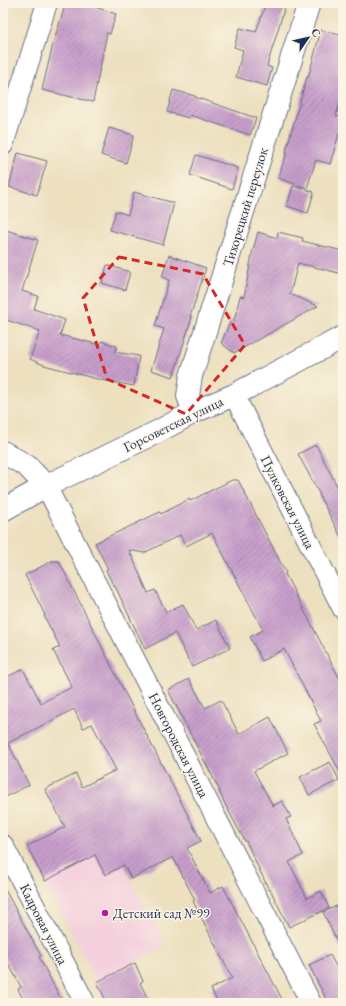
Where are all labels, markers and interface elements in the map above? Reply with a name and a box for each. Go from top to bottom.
north arrow [288,18,328,58]
text: С [308,25,324,40]
street label: Тихорецкий переулок [218,145,272,269]
street label: Горсоветская улица [120,392,226,456]
street label: Пулковская улица [257,452,320,552]
street label: Новгородская улица [145,689,213,801]
street label: Кадровая улица [16,880,72,968]
place label: Детский сад №99 [113,904,210,922]
marker: Детский сад №99 [100,908,110,918]

